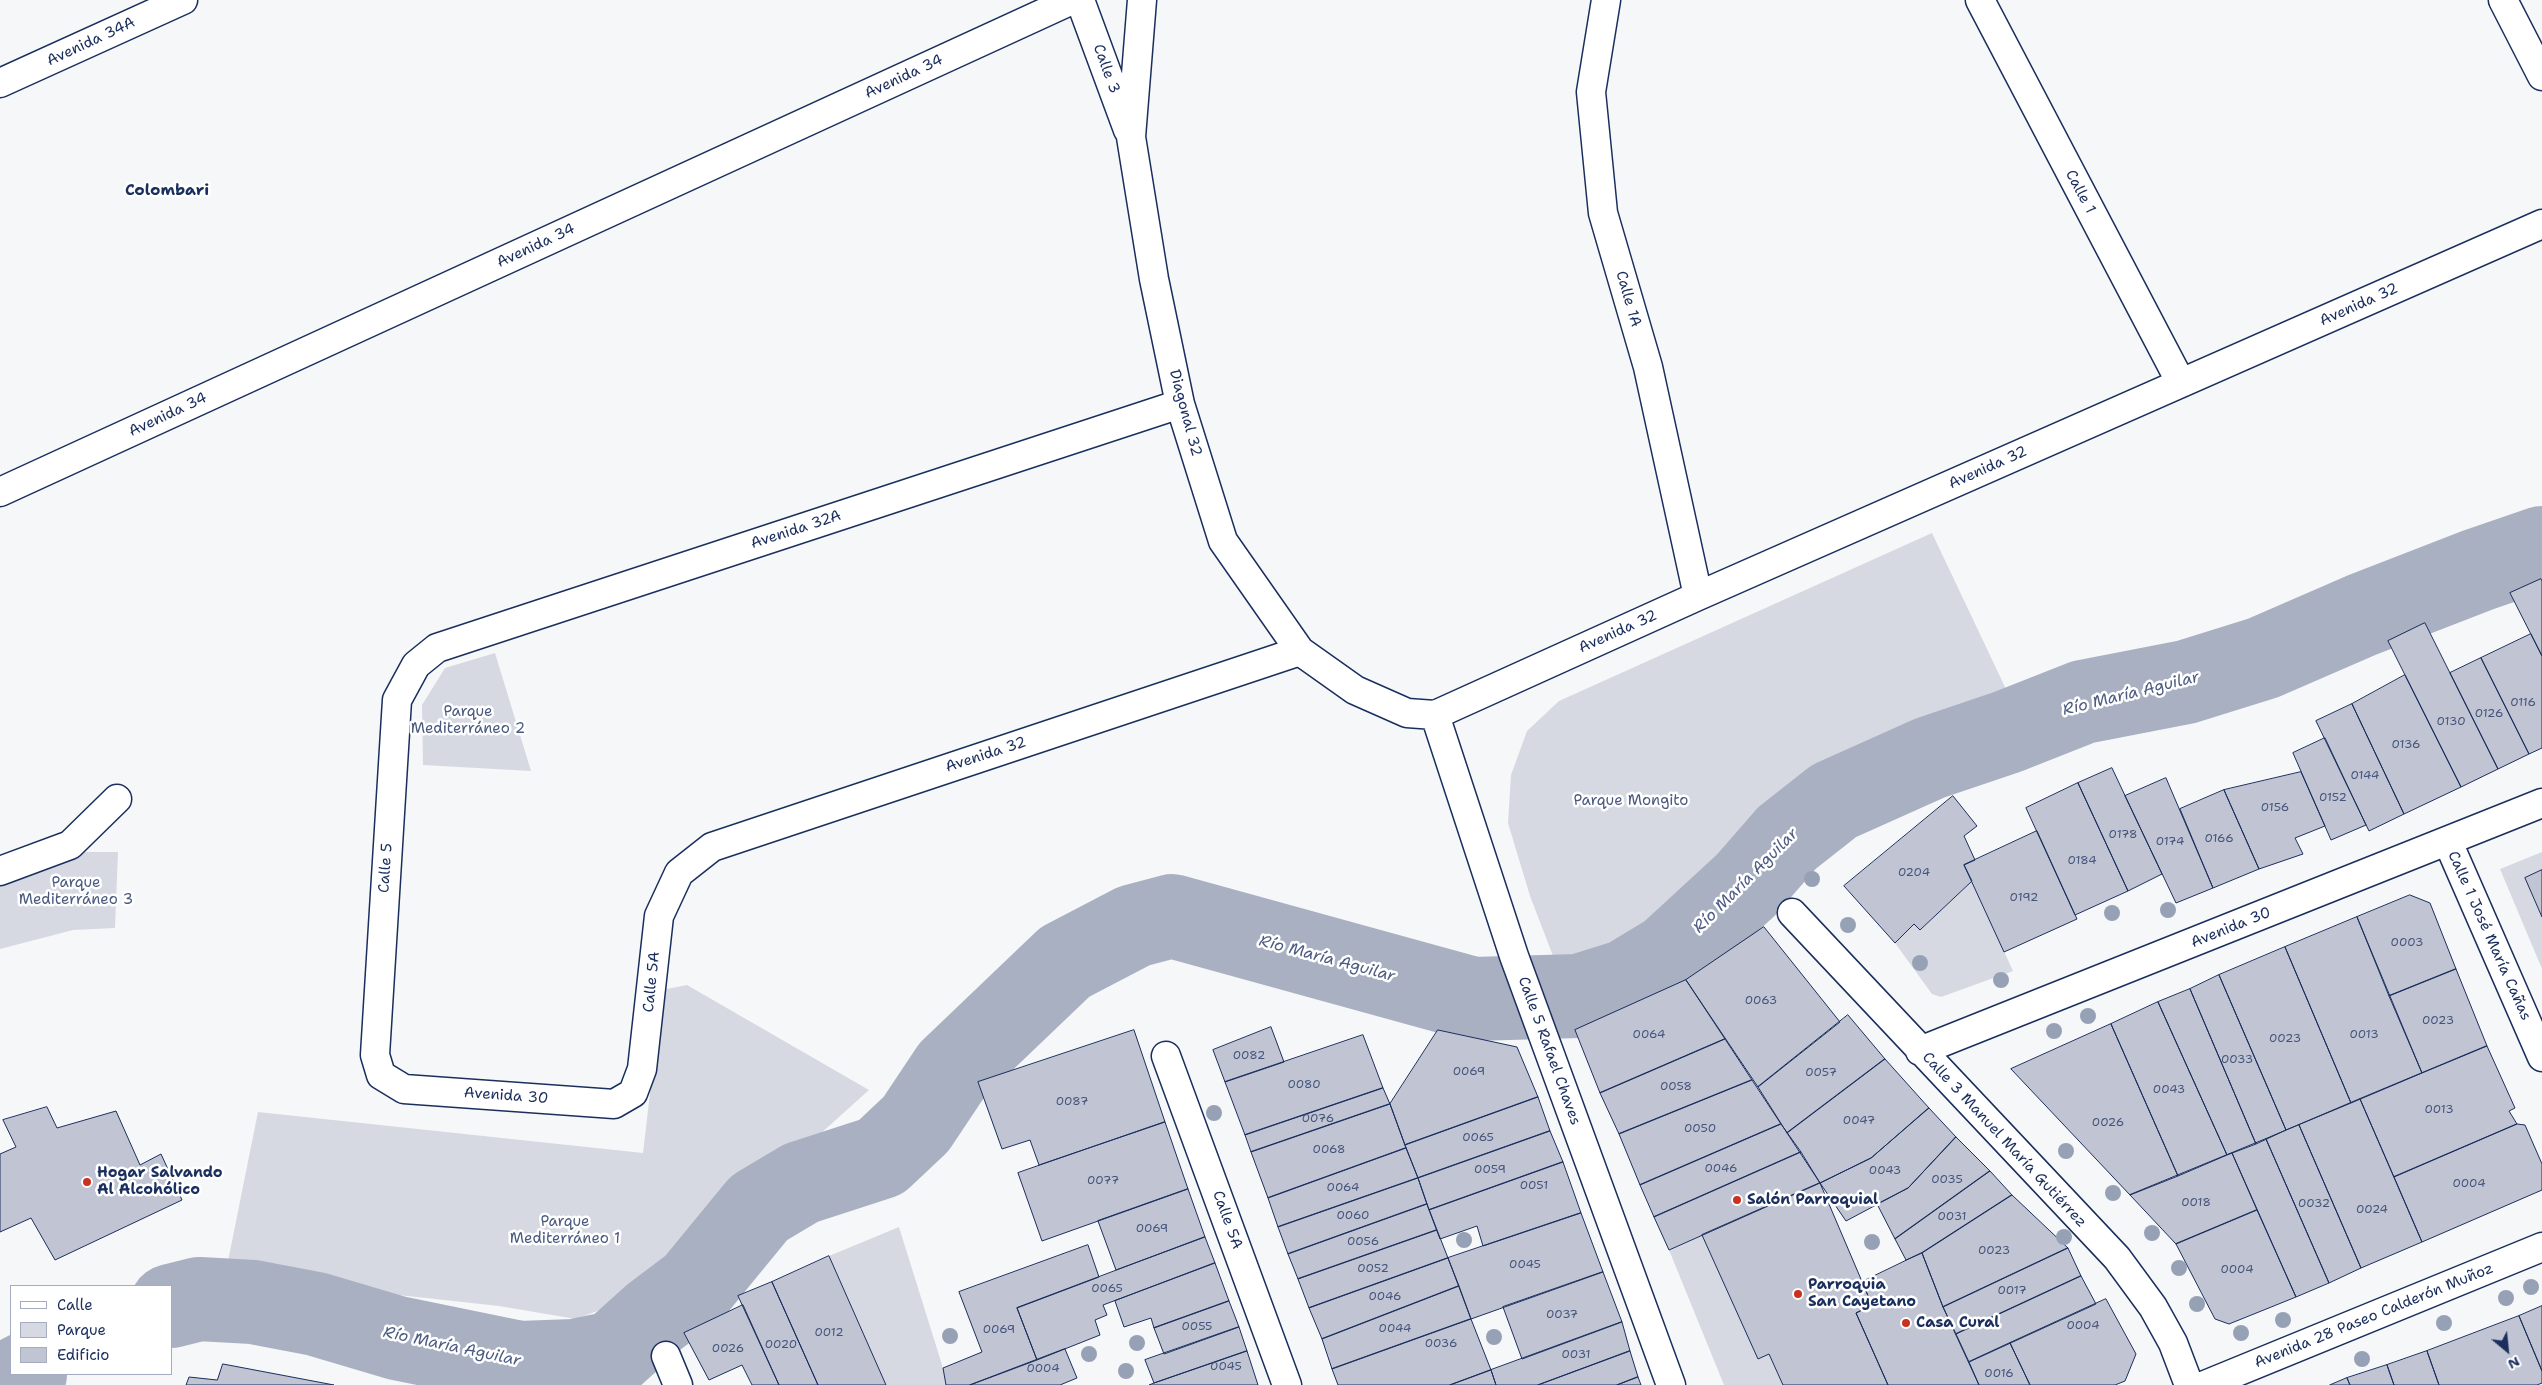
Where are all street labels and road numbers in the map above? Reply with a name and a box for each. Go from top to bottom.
street label: Avenida 34A [44,14,138,70]
street label: Calle 3 [1089,42,1123,96]
street label: Avenida 34 [862,51,946,103]
street label: Calle 1 [2061,167,2099,217]
street label: Avenida 34 [494,220,578,272]
street label: Calle 1A [1611,269,1645,329]
street label: Avenida 32 [2317,280,2401,330]
street label: Diagonal 32 [1165,368,1205,458]
street label: Avenida 34 [126,389,210,441]
street label: Avenida 32 [1946,443,2030,493]
street label: Avenida 32A [748,507,844,553]
street label: Avenida 32 [1576,607,1660,657]
street label: Avenida 32 [943,733,1029,777]
street label: Calle 5 [375,842,397,894]
street label: Calle 1 José María Cañas [2443,849,2535,1023]
street label: Avenida 30 [2188,904,2274,952]
street label: Calle 5A [640,951,664,1013]
street label: Calle 5 Rafael Chaves [1514,974,1584,1128]
street label: Calle 3 Manuel María Gutiérrez [1918,1049,2090,1231]
street label: Avenida 30 [463,1084,549,1108]
street label: Calle 5A [1208,1188,1246,1252]
street label: Avenida 28 Paseo Calderón Muñoz [2252,1260,2496,1372]

